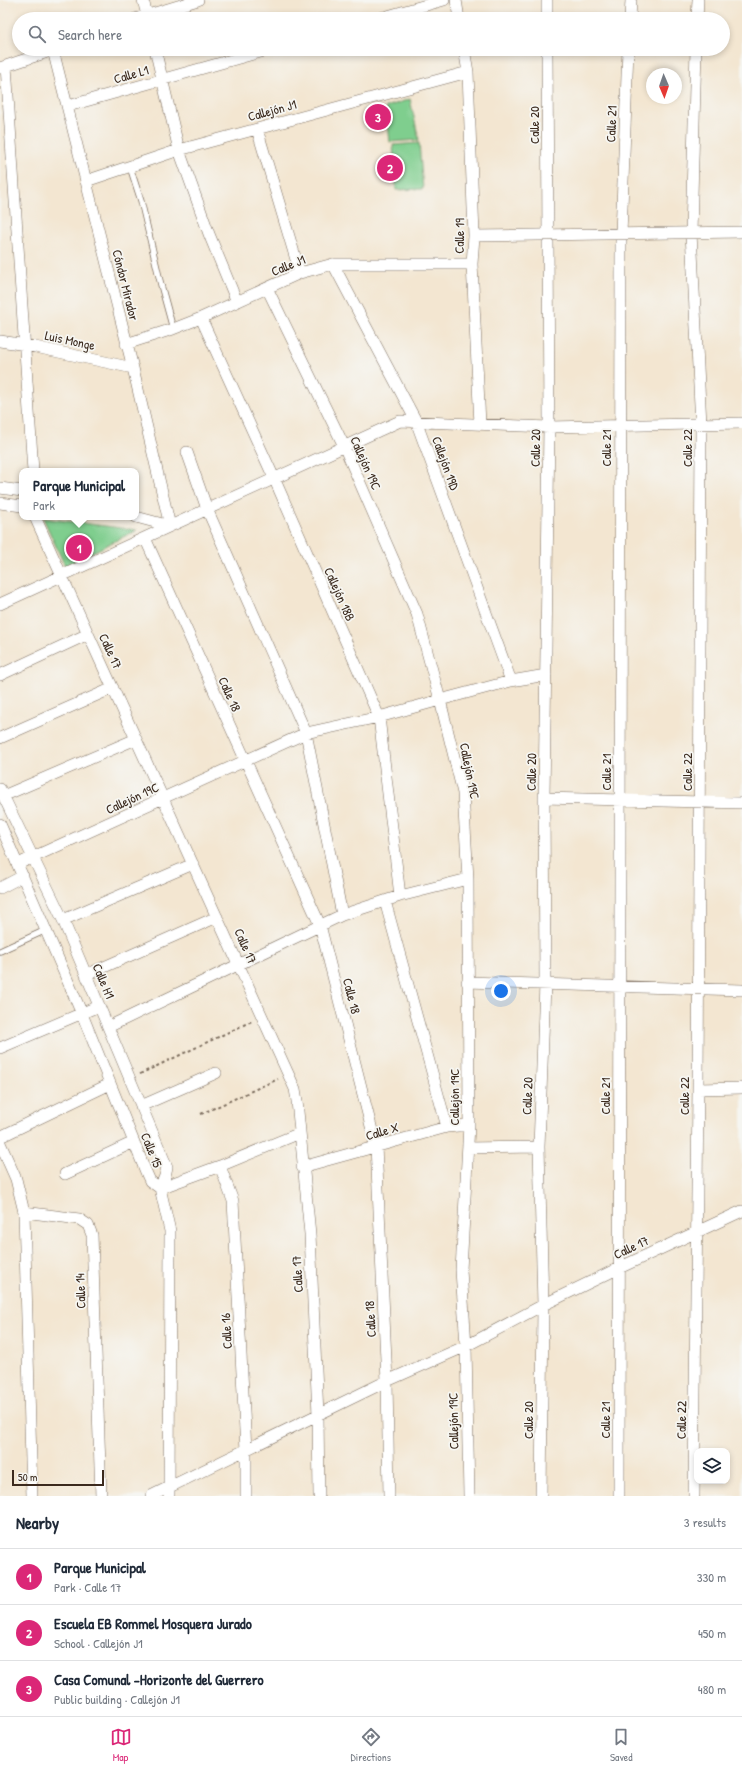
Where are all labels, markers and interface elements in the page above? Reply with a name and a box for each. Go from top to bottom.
search box [12,12,730,56]
icon: search [26,23,48,45]
text: Search here [58,24,122,45]
street label: Calle L1 [111,60,151,88]
north arrow [646,68,682,104]
street label: Callejón J1 [246,95,299,125]
pin: 3 [365,102,391,132]
street label: Calle 21 [601,105,621,143]
street label: Calle 20 [525,106,543,144]
pin: 2 [377,153,403,183]
street label: Calle 19 [450,218,468,254]
street label: Cóndor Mirador [108,248,144,322]
street label: Calle J1 [268,250,308,280]
street label: Luis Monge [43,326,97,354]
street label: Calle 20 [526,429,544,467]
street label: Calle 21 [597,429,615,466]
street label: Calle 22 [678,429,696,467]
street label: Callejón 19C [346,433,386,493]
street label: Callejón 19D [428,434,464,493]
popup [19,468,139,520]
text: Parque Municipal [33,475,125,496]
text: Park [33,496,55,514]
pin: 1 [66,533,92,563]
street label: Callejón 18B [320,564,360,624]
street label: Calle 17 [95,630,127,672]
street label: Calle 18 [214,674,246,715]
street label: Callejón 19C [456,741,484,801]
street label: Calle 20 [522,753,540,791]
street label: Calle 21 [597,753,615,790]
street label: Calle 22 [678,753,696,791]
street label: Callejón 19C [102,778,162,818]
street label: Calle 17 [230,925,262,967]
street label: Calle H1 [89,961,120,1002]
street label: Calle 18 [339,976,365,1016]
your location [491,981,511,1001]
street label: Callejón 19C [445,1069,463,1125]
street label: Calle 20 [517,1077,537,1115]
street label: Calle 21 [596,1077,614,1114]
street label: Calle 22 [675,1077,693,1115]
street label: Calle X [363,1118,401,1144]
street label: Calle 15 [137,1130,167,1171]
street label: Calle 17 [610,1231,652,1263]
street label: Calle 17 [287,1255,307,1293]
street label: Calle 14 [70,1273,90,1309]
street label: Calle 18 [360,1300,380,1338]
street label: Calle 16 [216,1313,236,1349]
street label: Callejón 19C [444,1392,462,1450]
street label: Calle 20 [519,1401,537,1439]
street label: Calle 21 [596,1401,614,1438]
street label: Calle 22 [672,1401,690,1439]
map controls [694,1448,730,1484]
button: layers [694,1448,730,1484]
scale bar [12,1468,104,1487]
text: 50 m [18,1470,38,1484]
text: Nearby [16,1511,59,1534]
text: 3 results [684,1513,726,1531]
text: Parque Municipal [54,1557,146,1578]
text: 1 [27,1568,31,1586]
text: 330 m [697,1568,726,1586]
text: Park · Calle 17 [54,1578,121,1596]
text: Escuela EB Rommel Mosquera Jurado [54,1613,252,1634]
text: 2 [26,1624,32,1642]
text: 450 m [698,1624,726,1642]
text: School · Callejón J1 [54,1634,143,1652]
text: Casa Comunal -Horizonte del Guerrero [54,1669,264,1690]
text: 3 [26,1680,32,1698]
text: 480 m [698,1680,726,1698]
text: Public building · Callejón J1 [54,1690,180,1708]
tab: Map [110,1726,132,1764]
tab: Directions [351,1726,391,1764]
tab: Saved [610,1726,632,1764]

